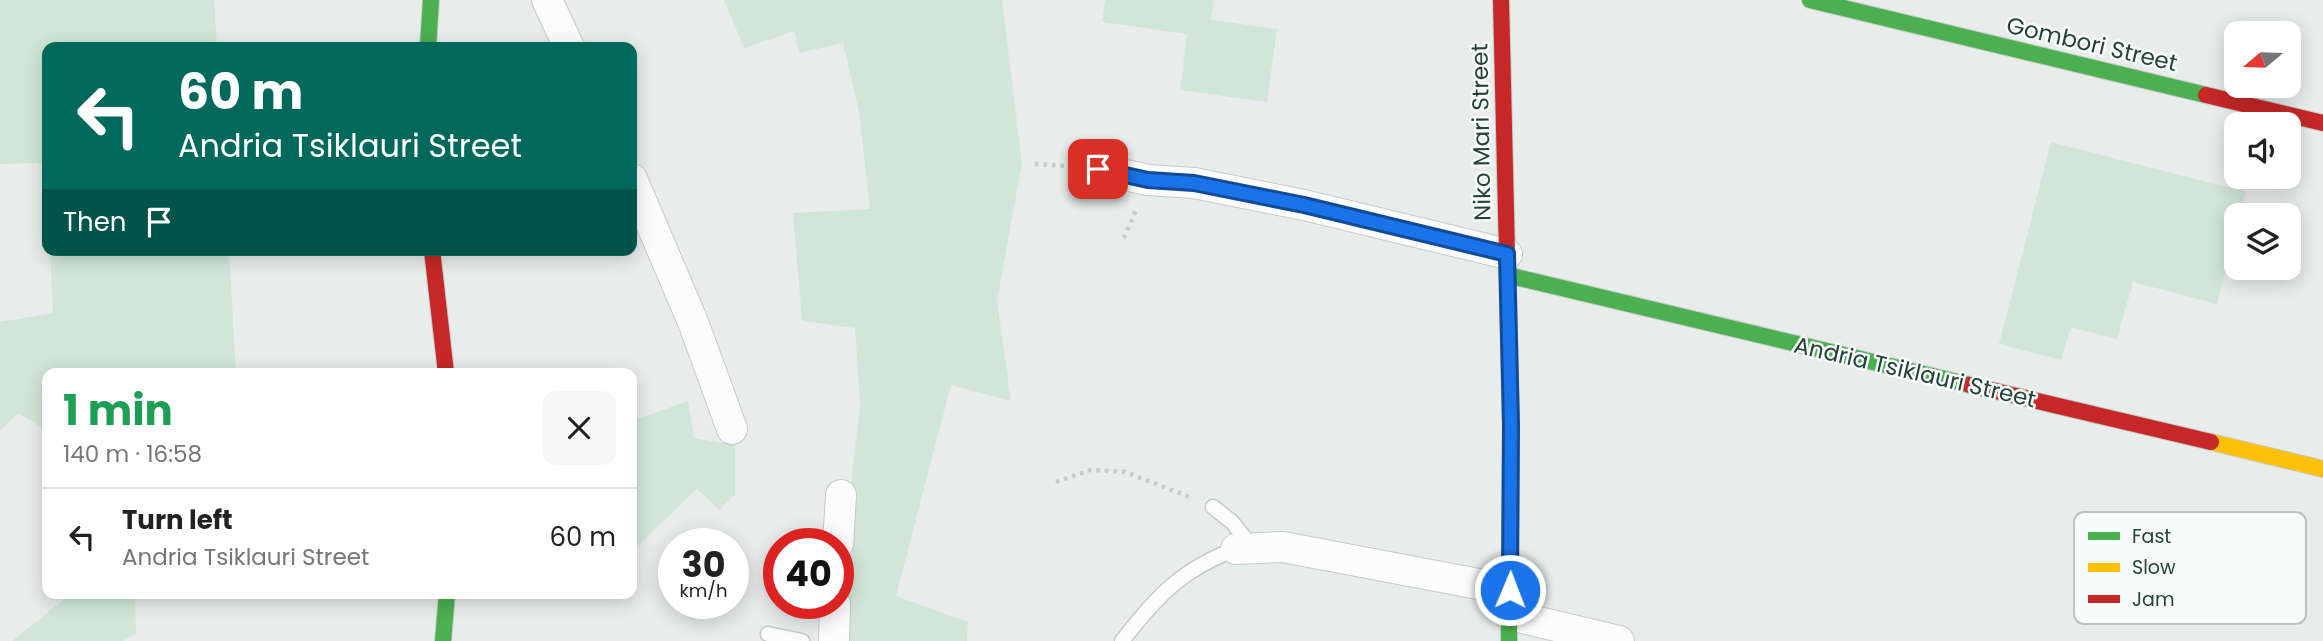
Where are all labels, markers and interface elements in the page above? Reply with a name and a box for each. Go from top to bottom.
street label: Gombori Street [2003,9,2181,79]
north arrow [2224,21,2301,98]
map controls [2224,21,2301,280]
street label: Niko Mari Street [1463,43,1499,221]
text: 60 m [178,58,303,126]
icon: left [63,70,154,161]
button: sound [2224,112,2301,189]
text: Andria Tsiklauri Street [178,123,522,168]
pin [1068,139,1128,199]
icon: arrive [1079,150,1117,188]
icon: arrive [140,203,178,241]
button: layers [2224,203,2301,280]
text: Then [63,204,126,240]
street label: Andria Tsiklauri Street [1791,329,2039,415]
text: 1 min [63,381,173,440]
button: close [542,391,616,465]
text: 140 m · 16:58 [63,438,202,470]
text: Turn left [122,502,233,538]
legend [2074,512,2306,624]
icon: left [63,518,101,556]
text: 60 m [549,519,616,555]
text: Fast [2132,523,2171,550]
speed limit sign: 40 [763,528,854,619]
text: 30 [682,540,726,589]
text: Andria Tsiklauri Street [122,541,369,573]
position arrow [1473,553,1547,627]
text: Slow [2132,554,2176,581]
text: km/h [680,578,727,603]
text: Jam [2132,586,2174,613]

